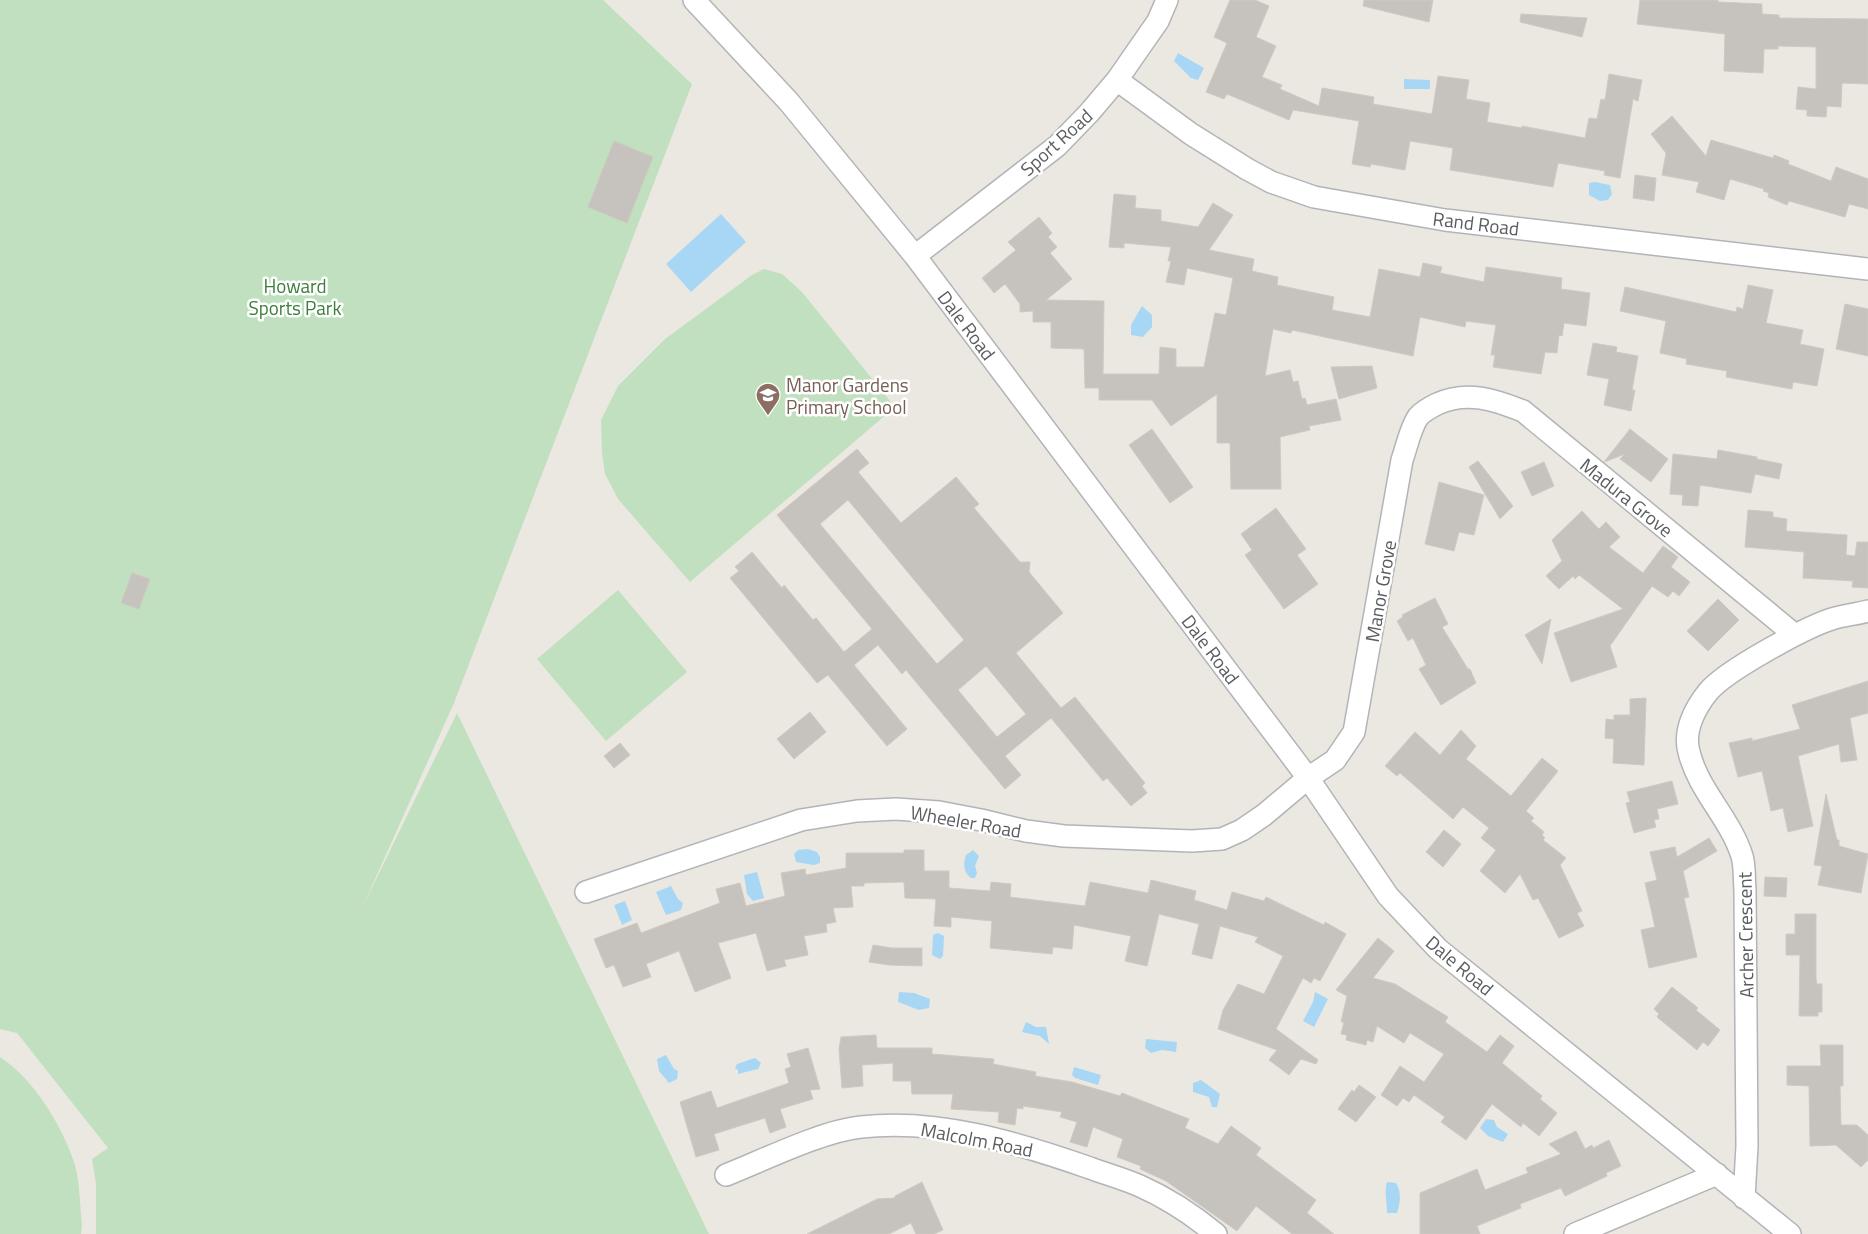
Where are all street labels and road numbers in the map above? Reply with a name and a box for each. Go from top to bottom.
street label: Sport Road [1013,101,1099,183]
street label: Rand Road [1431,203,1521,243]
street label: Dale Road [931,284,1003,366]
street label: Madura Grove [1574,450,1680,544]
street label: Manor Grove [1357,538,1403,644]
street label: Dale Road [1175,608,1247,690]
street label: Wheeler Road [908,797,1024,845]
street label: Archer Crescent [1729,871,1761,998]
street label: Dale Road [1420,928,1500,1002]
street label: Malcolm Road [918,1114,1036,1164]

